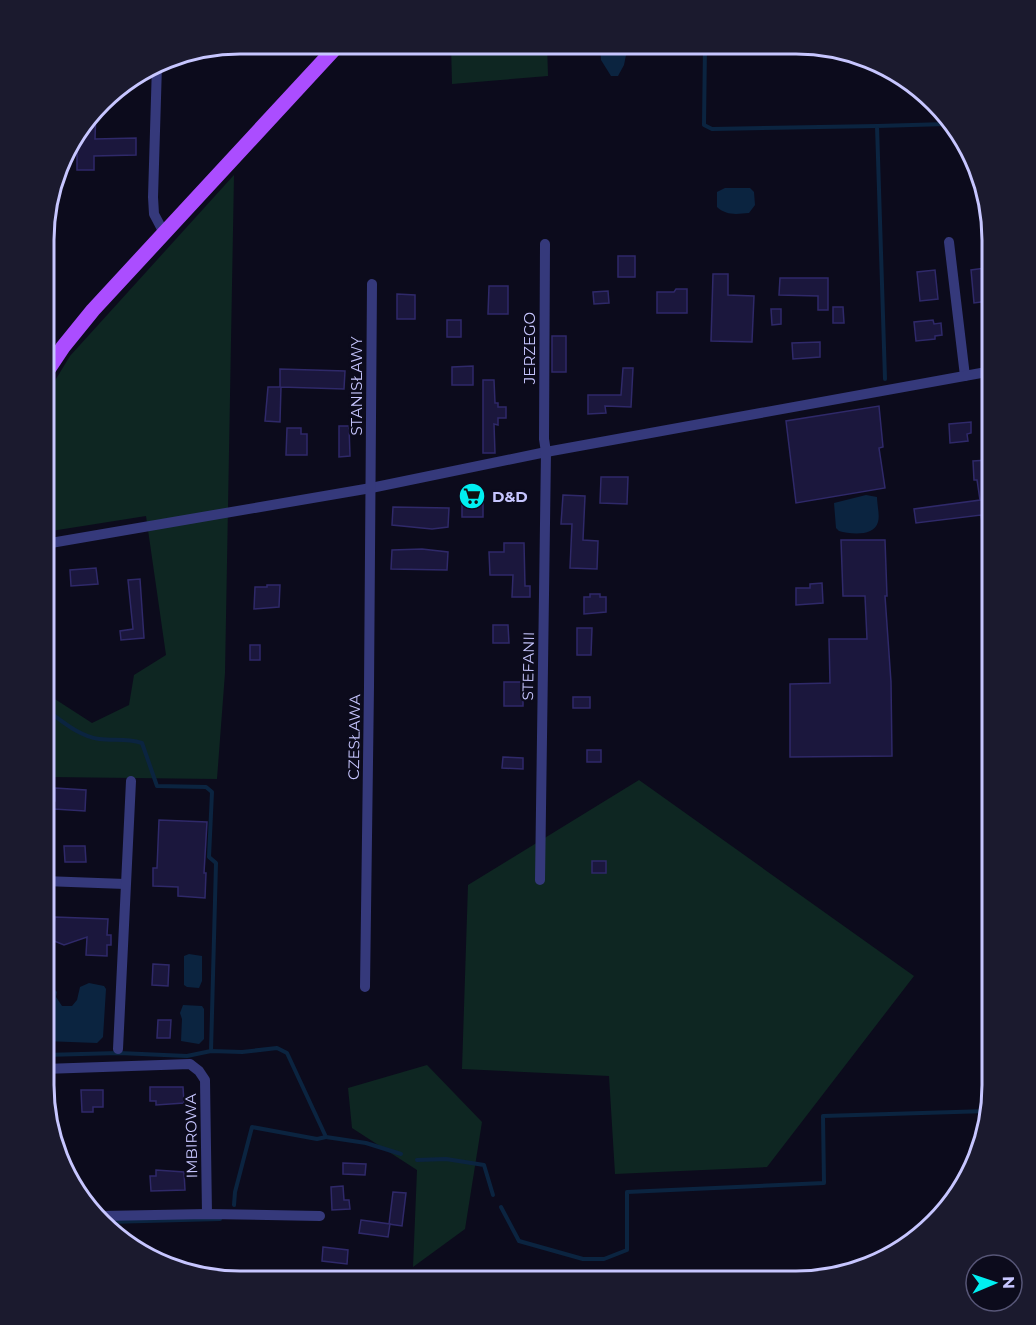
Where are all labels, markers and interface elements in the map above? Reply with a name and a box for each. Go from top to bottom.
street label: JERZEGO [520,312,539,385]
street label: STANISŁAWY [347,336,366,435]
supermarket icon: D&D [457,481,487,511]
place label: D&D [492,487,528,506]
street label: STEFANII [518,631,538,701]
street label: CZESŁAWA [344,694,364,780]
street label: IMBIROWA [181,1093,201,1179]
north arrow [964,1253,1024,1313]
text: N [999,1276,1018,1289]

